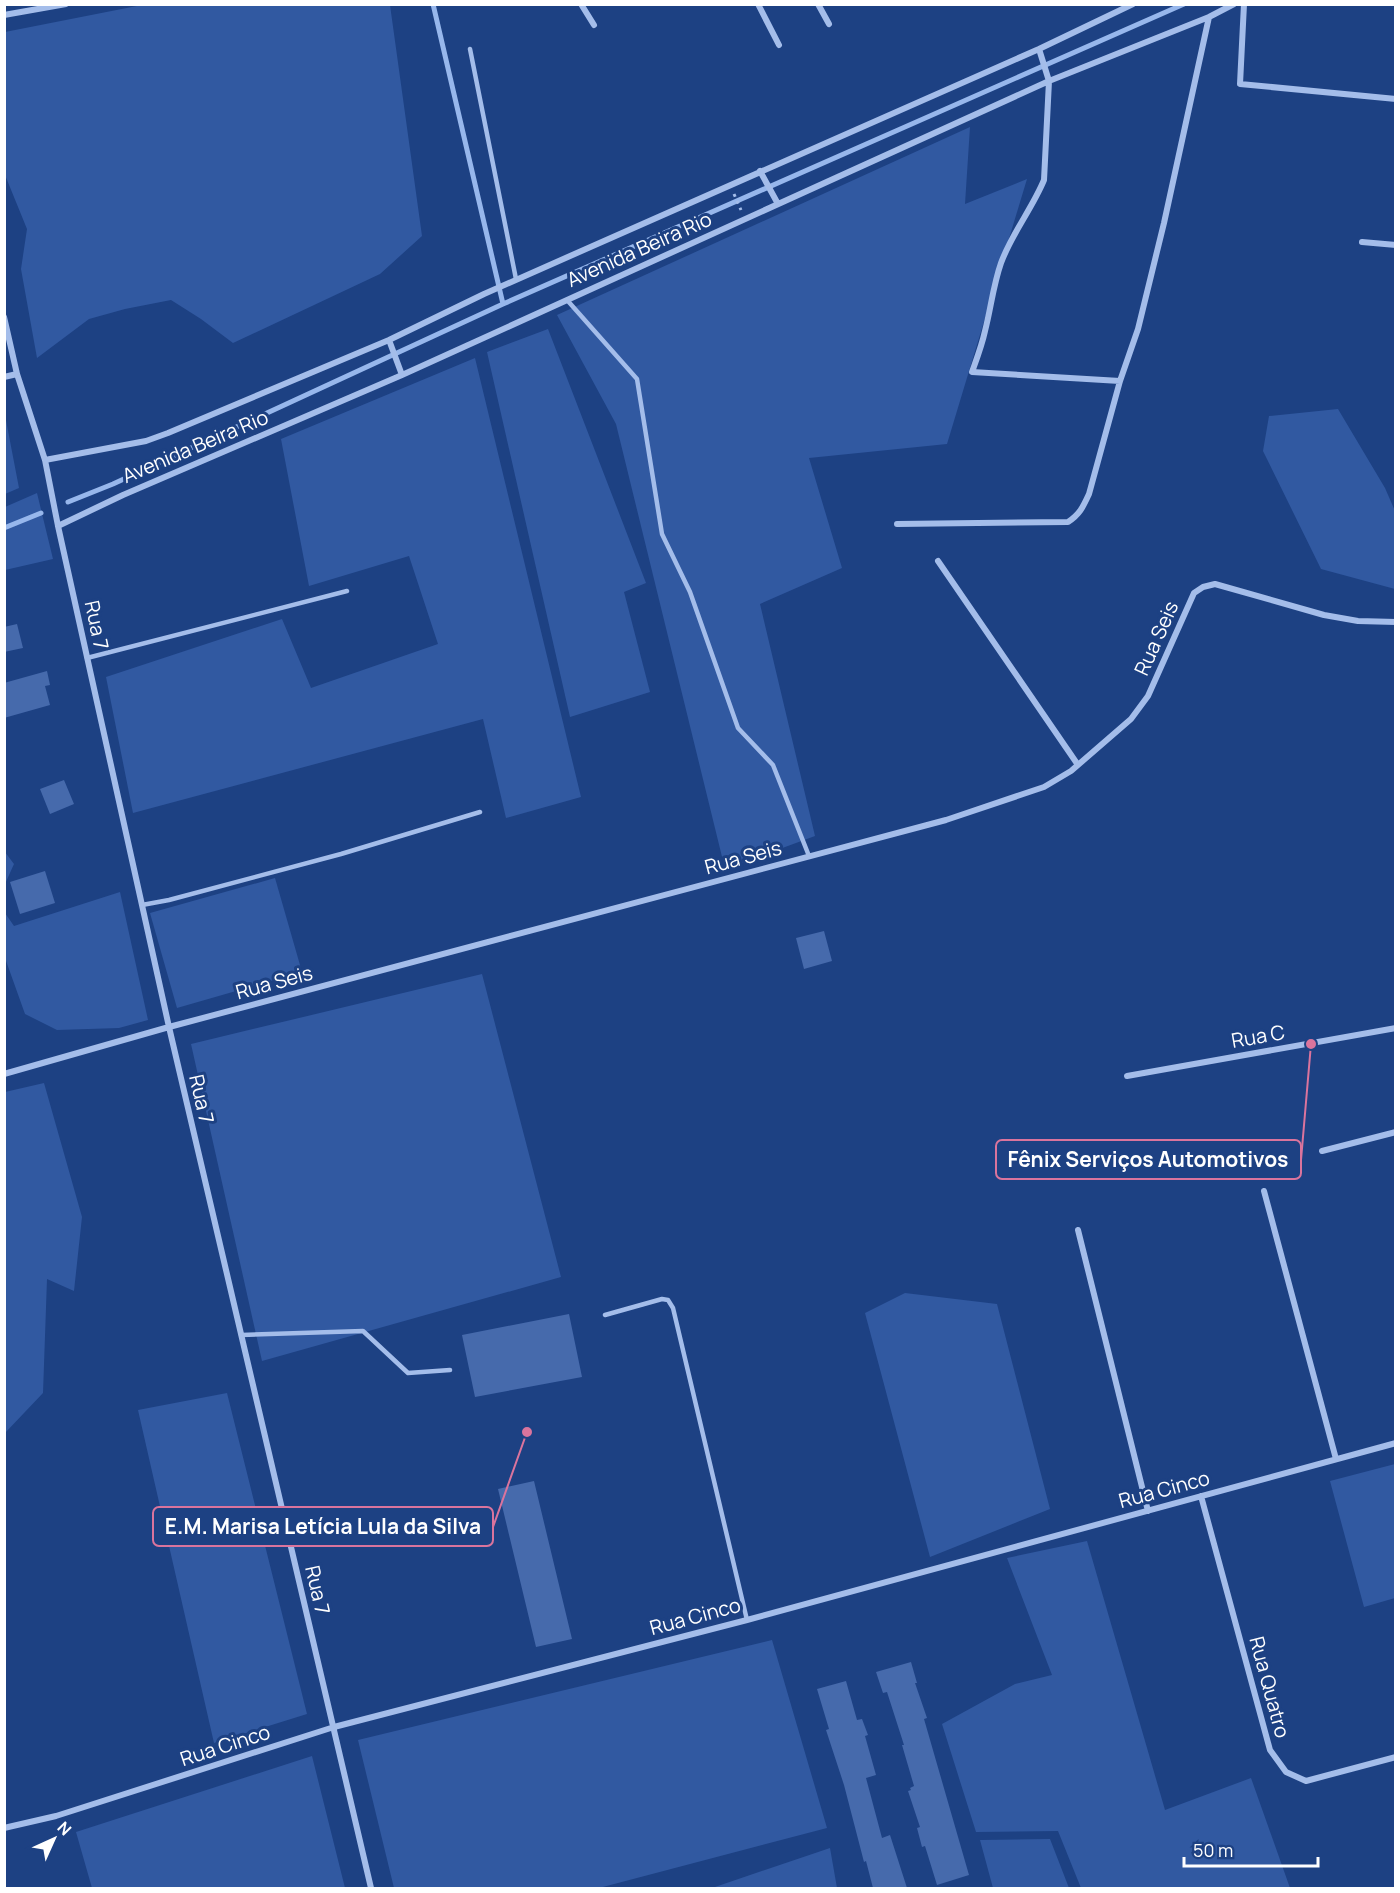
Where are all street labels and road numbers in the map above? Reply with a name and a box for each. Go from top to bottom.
street label: Avenida Beira Rio [562,205,716,293]
street label: Avenida Beira Rio [118,403,272,489]
street label: Rua Seis [1128,597,1184,679]
street label: Rua 7 [79,598,115,652]
street label: Rua Seis [701,834,785,880]
street label: Rua Seis [232,959,316,1005]
street label: Rua C [1229,1018,1287,1054]
street label: Rua 7 [183,1072,221,1126]
street label: Rua Cinco [1116,1464,1213,1514]
street label: Rua 7 [299,1563,337,1617]
street label: Rua Cinco [647,1591,744,1641]
street label: Rua Quatro [1244,1633,1297,1741]
street label: Rua Cinco [177,1718,274,1772]

